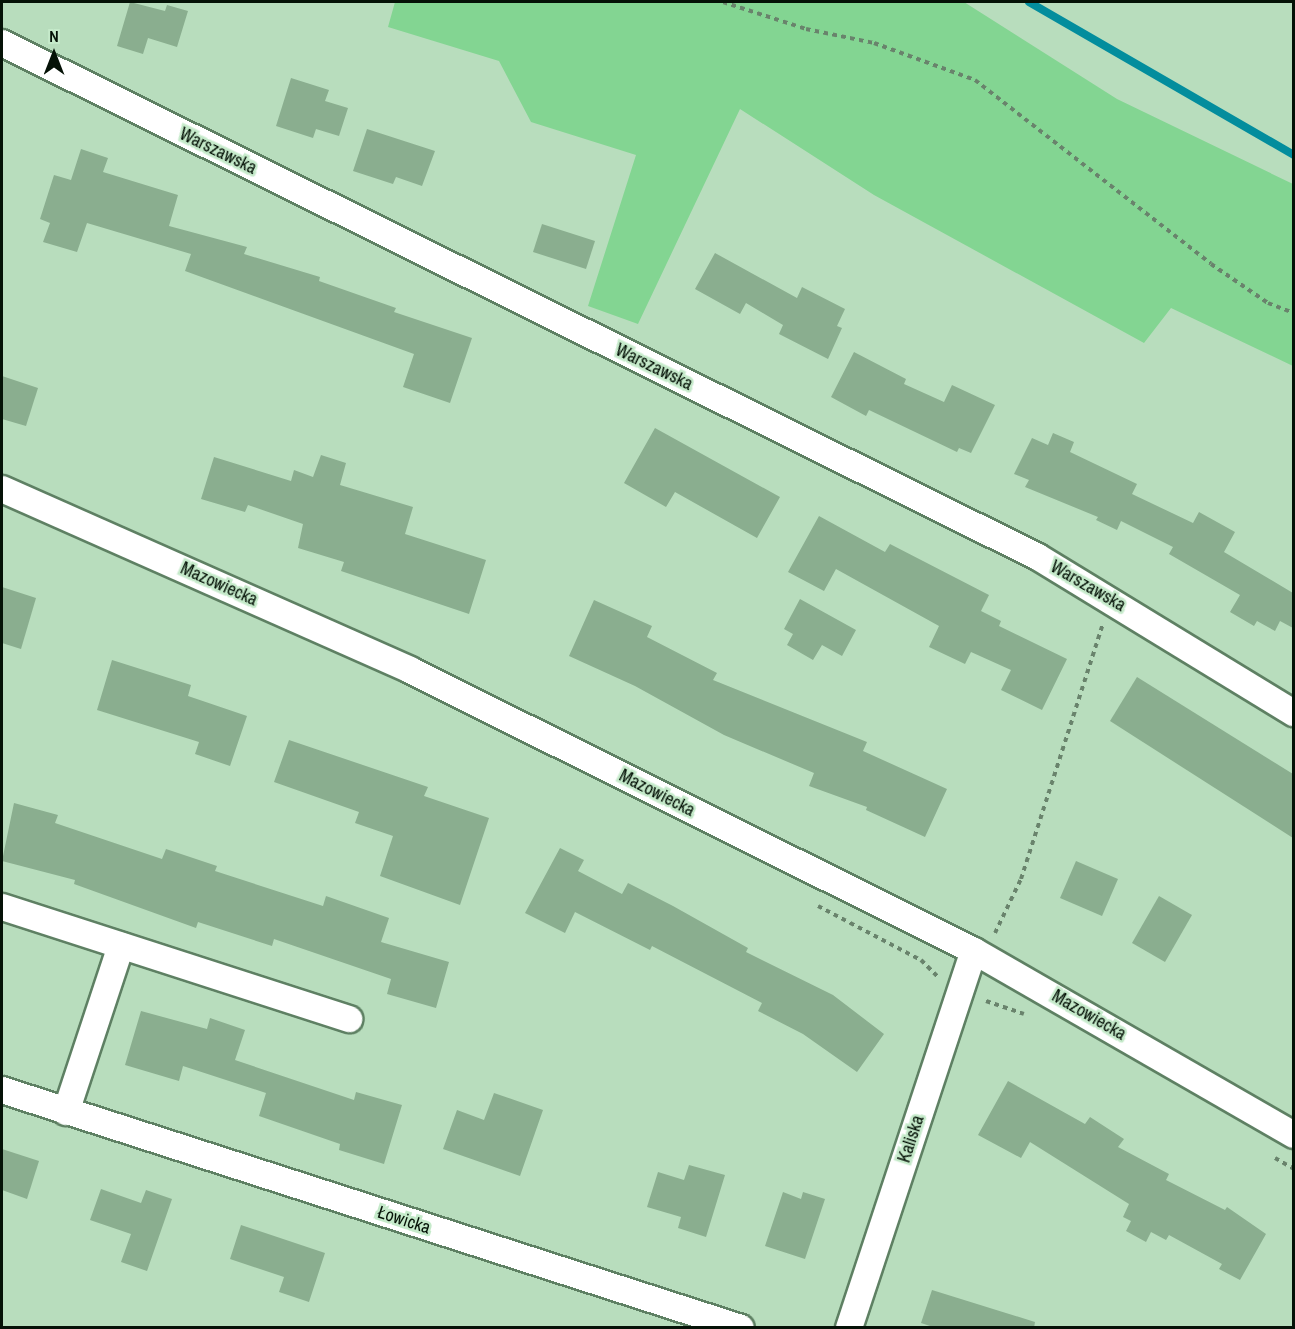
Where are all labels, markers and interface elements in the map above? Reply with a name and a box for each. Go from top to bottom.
north arrow [24,24,84,84]
text: N [49,25,59,47]
street label: Warszawska [176,123,260,179]
street label: Warszawska [612,339,696,395]
street label: Warszawska [1047,556,1129,616]
street label: Mazowiecka [177,557,261,611]
street label: Mazowiecka [616,765,698,821]
street label: Mazowiecka [1048,985,1130,1045]
street label: Kaliska [893,1113,929,1165]
street label: Łowicka [375,1201,433,1239]

